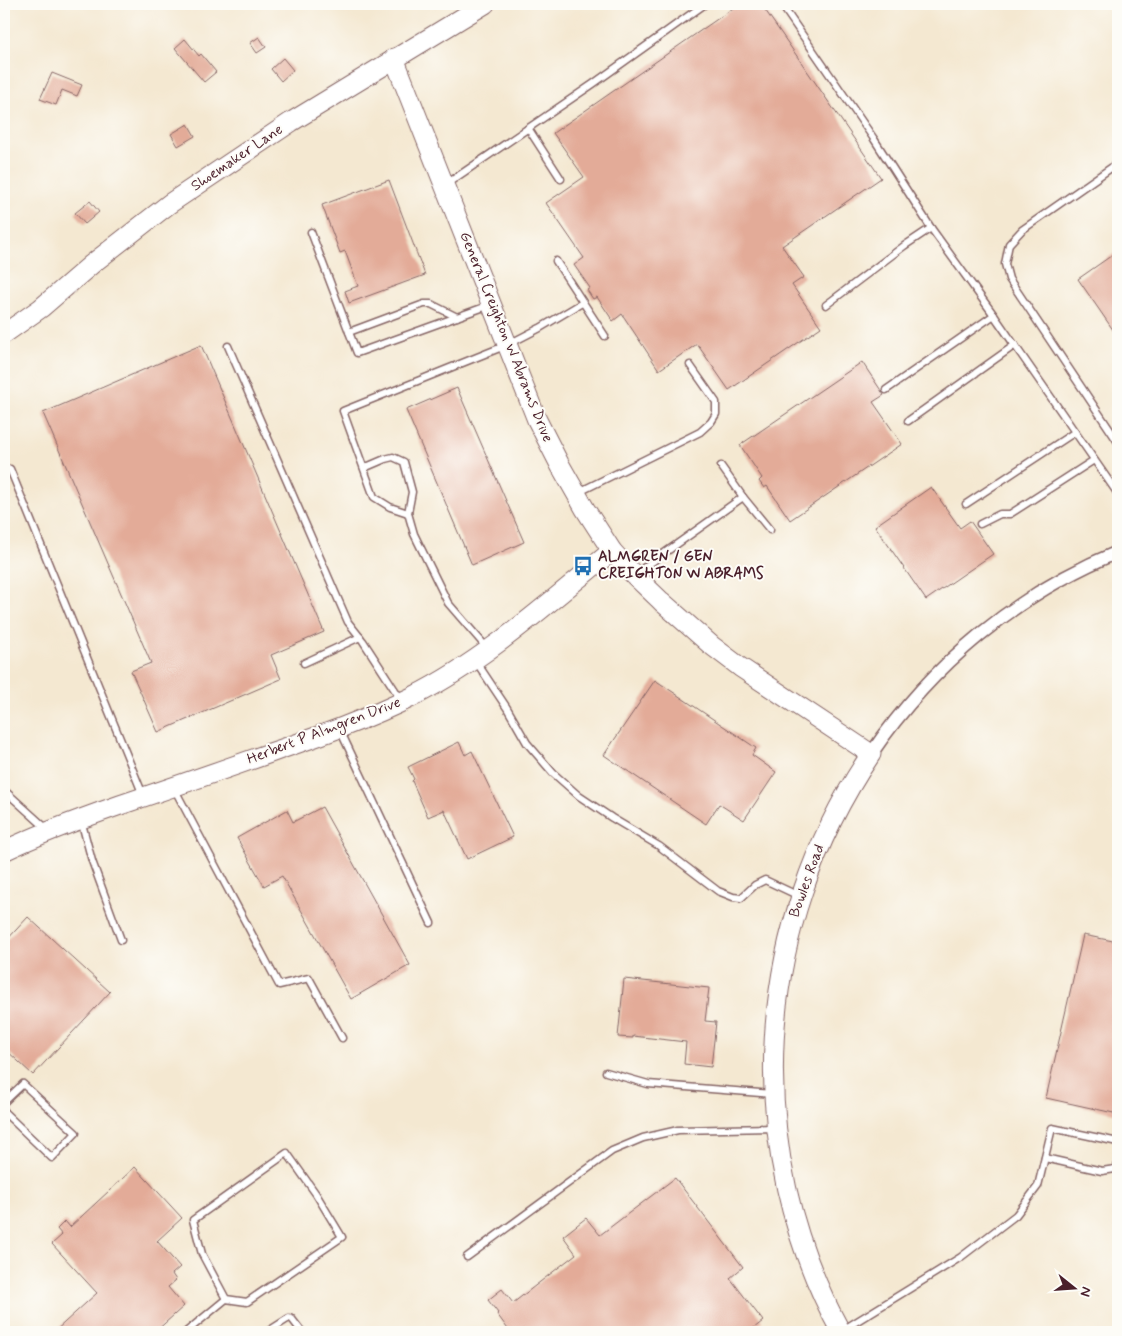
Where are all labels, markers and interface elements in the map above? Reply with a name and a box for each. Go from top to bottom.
street label: Shoemaker Lane [187,120,287,196]
street label: General Creighton W Abrams Drive [455,229,558,445]
place label: ALMGREN / GEN CREIGHTON W ABRAMS [598,547,764,584]
bus stop icon: ALMGREN / GEN CREIGHTON W ABRAMS [572,555,594,577]
street label: Herbert P Almgren Drive [244,692,404,770]
street label: Bowles Road [785,842,829,920]
north arrow [1050,1264,1100,1314]
text: N [1076,1284,1095,1299]

